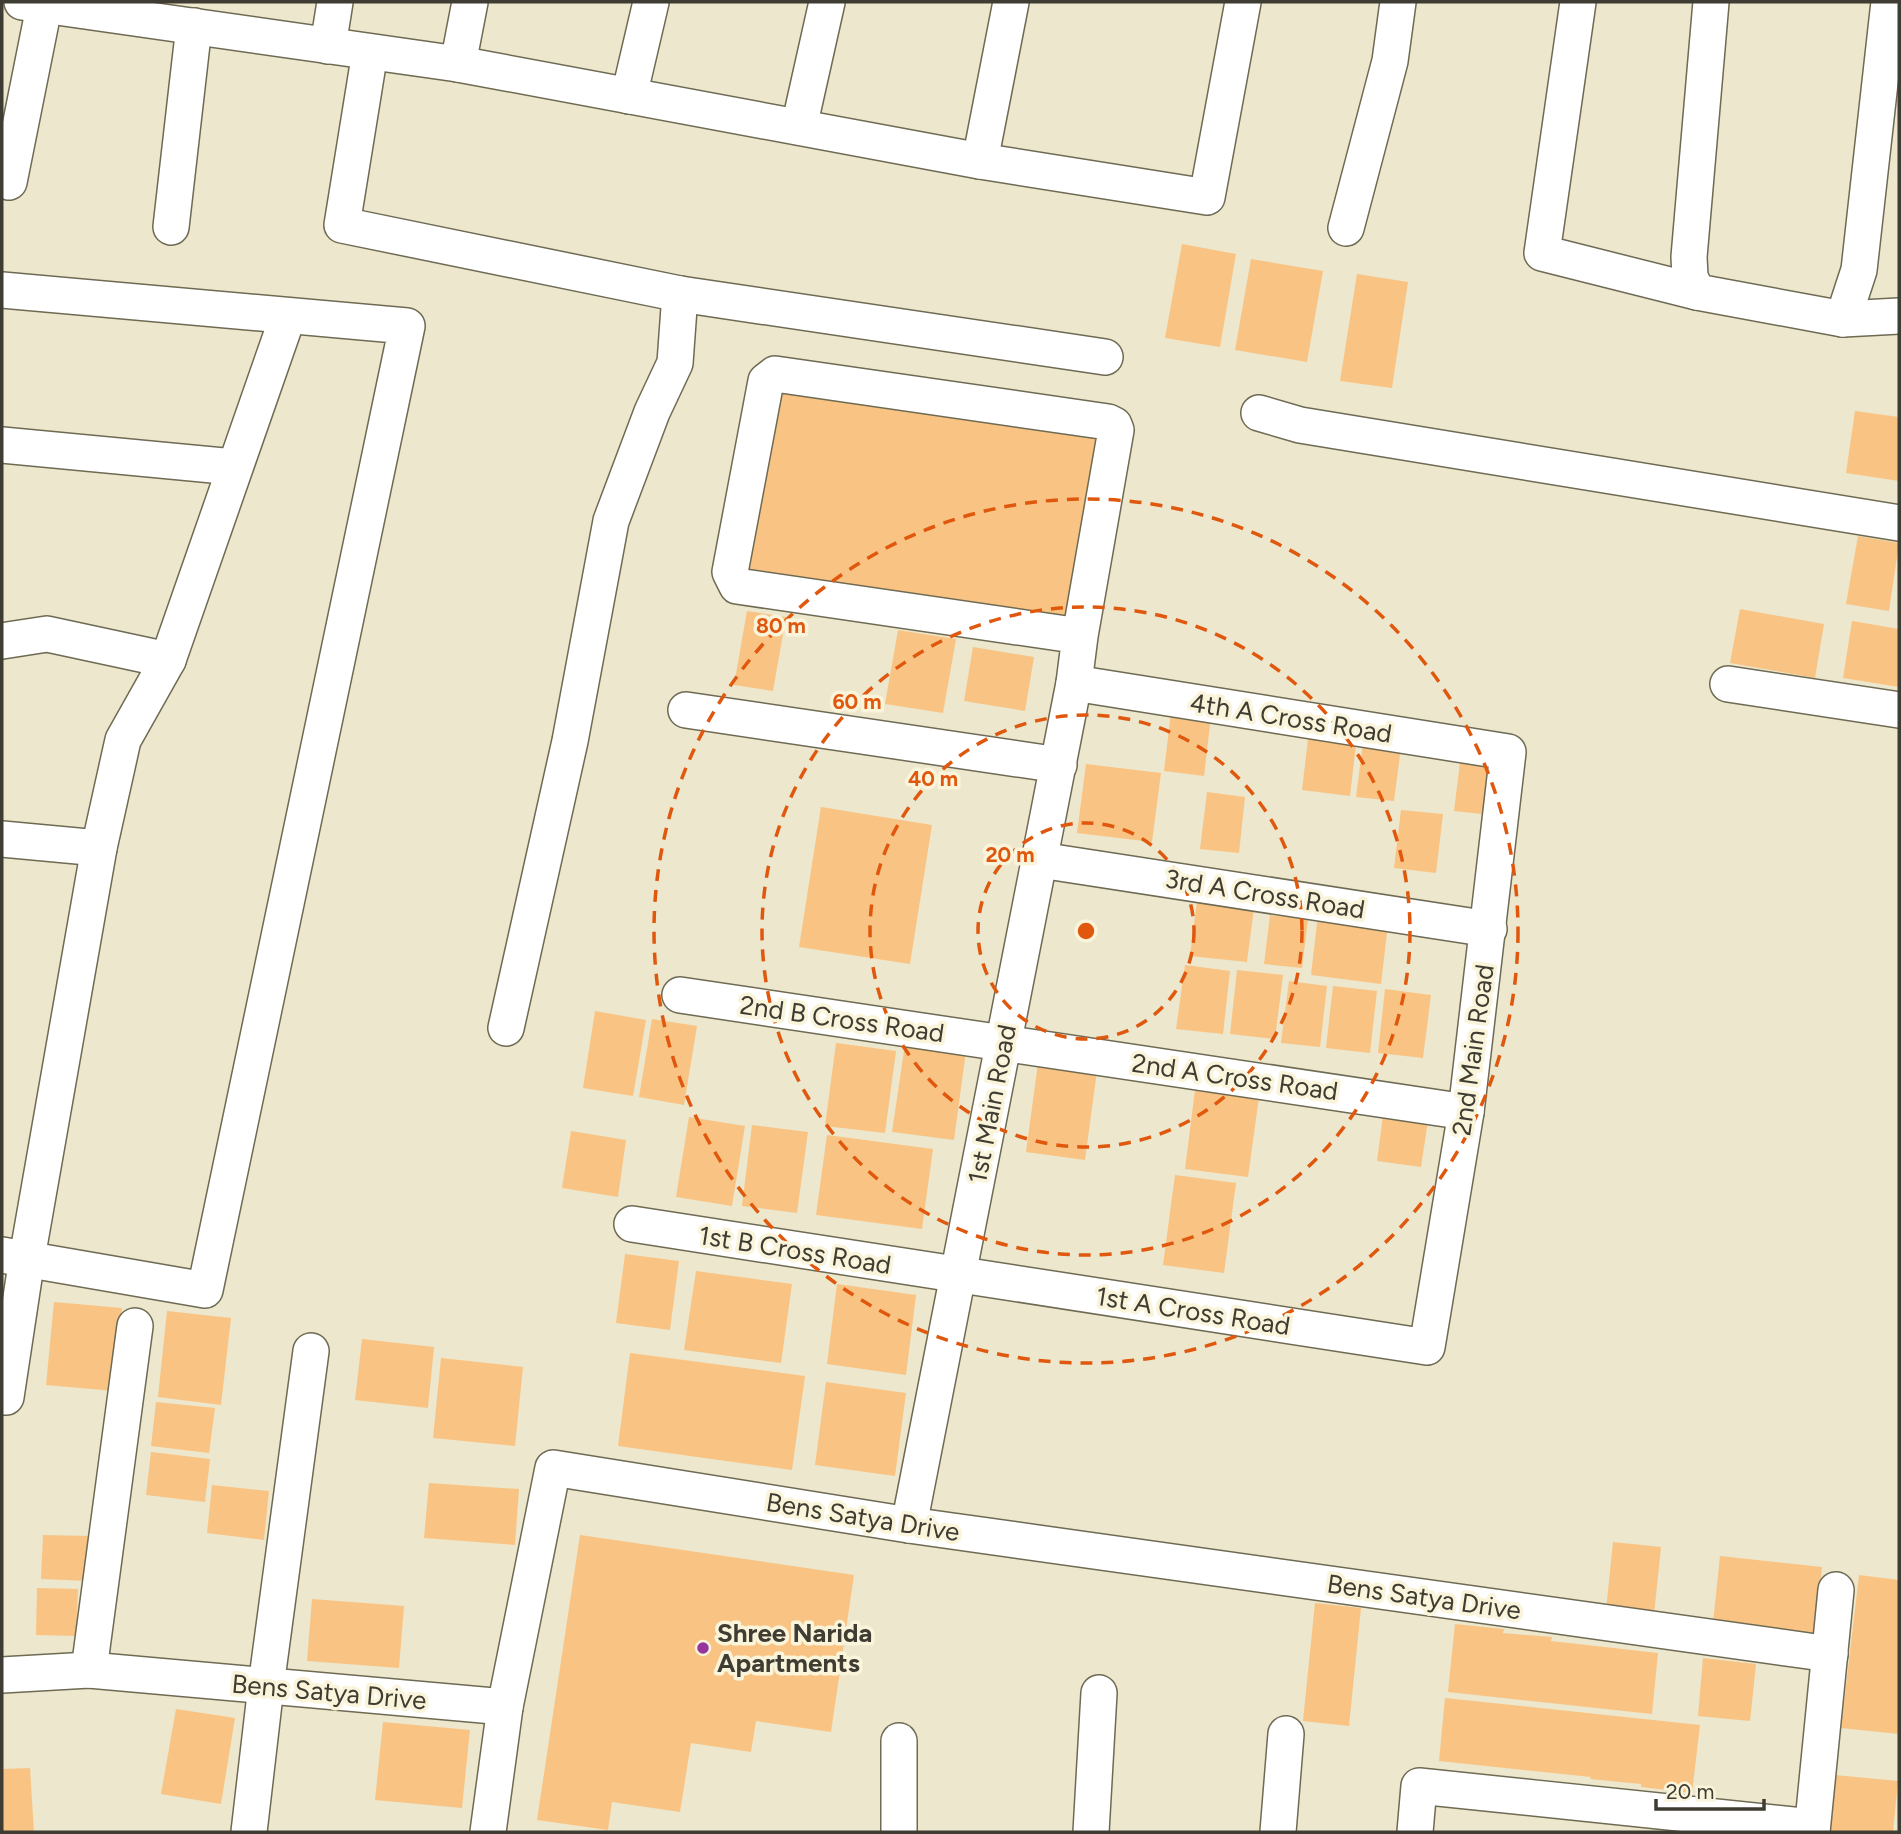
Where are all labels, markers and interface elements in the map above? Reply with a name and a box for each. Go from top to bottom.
text: 80 m [756,613,806,638]
street label: 4th A Cross Road [1188,686,1394,750]
text: 60 m [832,689,882,714]
text: 40 m [908,766,958,791]
text: 20 m [985,842,1035,867]
street label: 3rd A Cross Road [1163,862,1367,926]
centre of rings [1074,919,1098,943]
street label: 2nd Main Road [1445,962,1501,1138]
street label: 2nd B Cross Road [738,989,946,1049]
street label: 1st Main Road [961,1022,1023,1186]
street label: 2nd A Cross Road [1130,1047,1340,1107]
street label: 1st B Cross Road [696,1219,894,1281]
street label: 1st A Cross Road [1094,1280,1292,1342]
street label: Bens Satya Drive [764,1486,962,1548]
street label: Bens Satya Drive [1325,1568,1523,1626]
place label: Shree Narida Apartments [717,1617,872,1679]
marker: Shree Narida Apartments [695,1640,711,1656]
street label: Bens Satya Drive [230,1668,428,1716]
scale bar [1656,1768,1764,1812]
text: 20 m [1666,1779,1714,1804]

